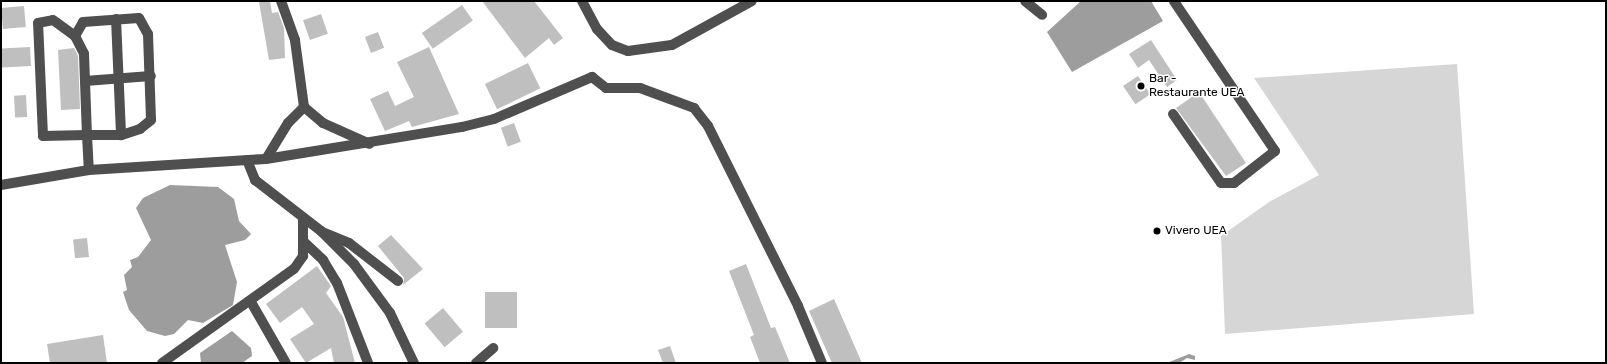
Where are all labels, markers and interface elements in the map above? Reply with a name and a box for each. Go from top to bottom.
place label: Bar - Restaurante UEA [1149,72,1245,100]
marker: Bar - Restaurante UEA [1136,81,1146,91]
place label: Vivero UEA [1165,224,1227,238]
marker: Vivero UEA [1152,226,1162,236]

